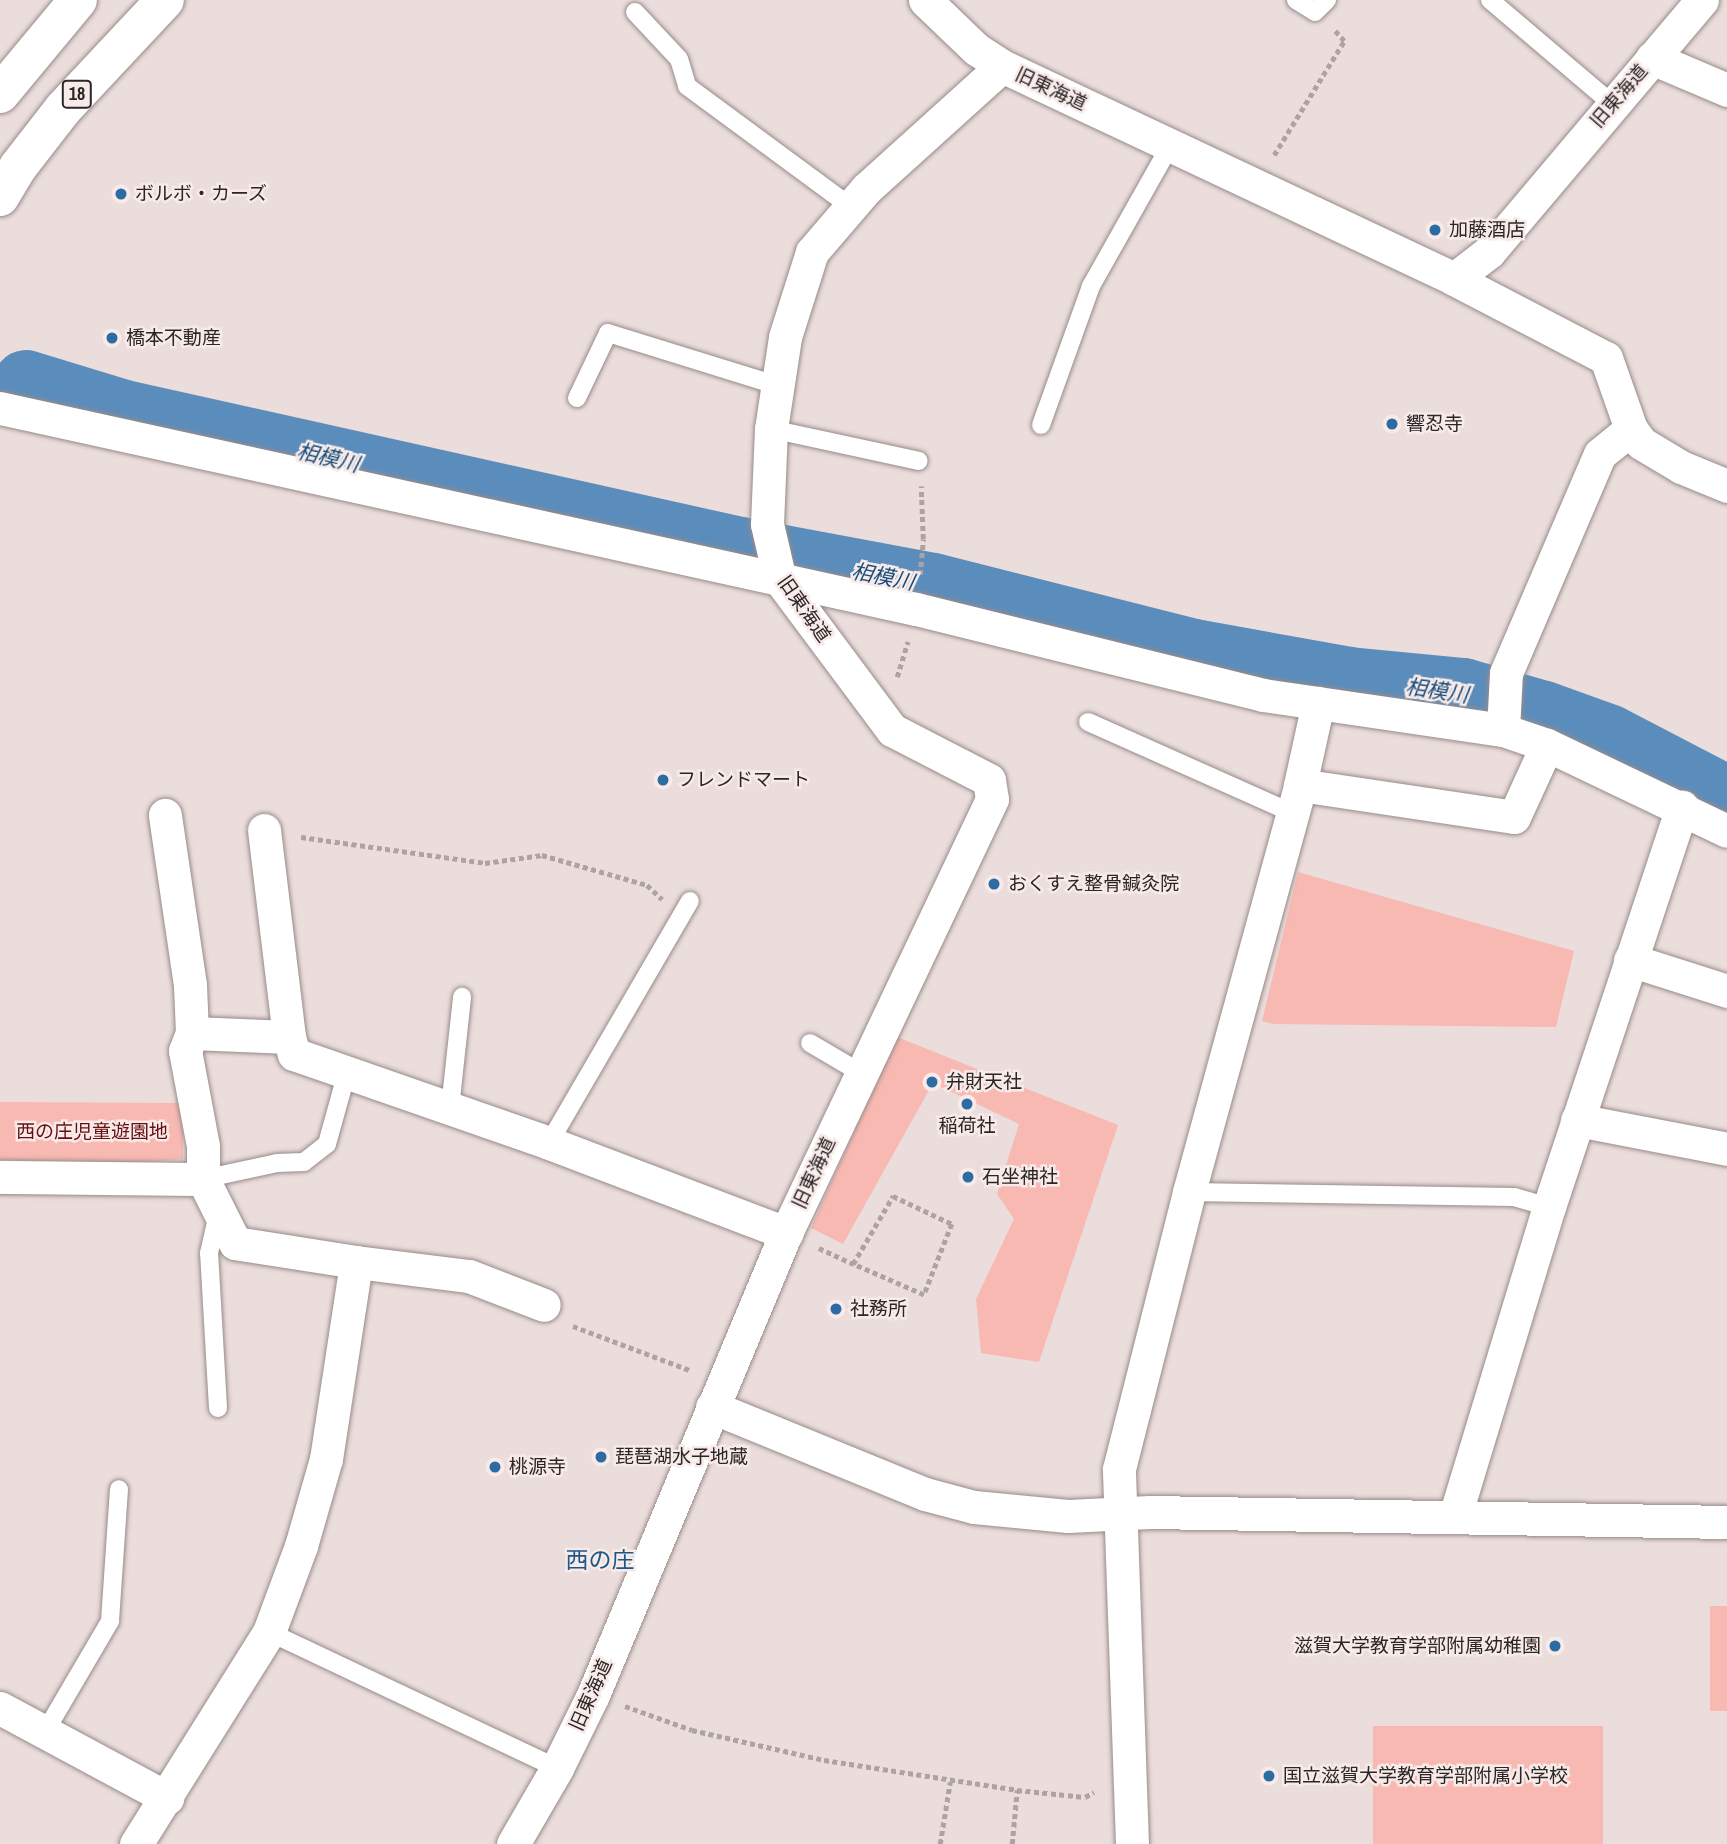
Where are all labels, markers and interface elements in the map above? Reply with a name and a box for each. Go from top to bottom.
street label: 旧東海道 [1585,60,1653,132]
street label: 旧東海道 [1012,63,1090,115]
road number: 18 [61,80,93,108]
place label: ボルボ・カーズ [135,183,268,205]
marker: ボルボ・カーズ [113,186,129,202]
place label: 加藤酒店 [1449,219,1525,241]
marker: 加藤酒店 [1427,222,1443,238]
place label: 橋本不動産 [126,327,221,349]
marker: 橋本不動産 [104,330,120,346]
place label: 響忍寺 [1406,413,1463,435]
marker: 響忍寺 [1384,416,1400,432]
water label: 相模川 [294,439,362,477]
water label: 相模川 [850,559,916,595]
street label: 旧東海道 [773,571,835,647]
water label: 相模川 [1404,674,1470,708]
place label: フレンドマート [677,769,810,791]
marker: フレンドマート [655,772,671,788]
place label: おくすえ整骨鍼灸院 [1008,873,1179,895]
marker: おくすえ整骨鍼灸院 [986,876,1002,892]
place label: 弁財天社 [946,1071,1022,1093]
marker: 弁財天社 [924,1074,940,1090]
marker: 稲荷社 [959,1096,975,1112]
place label: 稲荷社 [939,1115,995,1137]
park label: 西の庄児童遊園地 [16,1121,168,1143]
street label: 旧東海道 [788,1134,840,1212]
place label: 石坐神社 [982,1166,1058,1188]
marker: 石坐神社 [960,1169,976,1185]
place label: 社務所 [850,1298,907,1320]
marker: 社務所 [828,1301,844,1317]
place label: 琵琶湖水子地蔵 [615,1446,748,1468]
marker: 琵琶湖水子地蔵 [593,1449,609,1465]
place label: 桃源寺 [509,1456,566,1478]
marker: 桃源寺 [487,1459,503,1475]
district label: 西の庄 [566,1546,634,1574]
place label: 滋賀大学教育学部附属幼稚園 [1294,1635,1541,1657]
marker: 滋賀大学教育学部附属幼稚園 [1547,1638,1563,1654]
street label: 旧東海道 [565,1656,617,1734]
place label: 国立滋賀大学教育学部附属小学校 [1283,1765,1568,1787]
marker: 国立滋賀大学教育学部附属小学校 [1261,1768,1277,1784]

